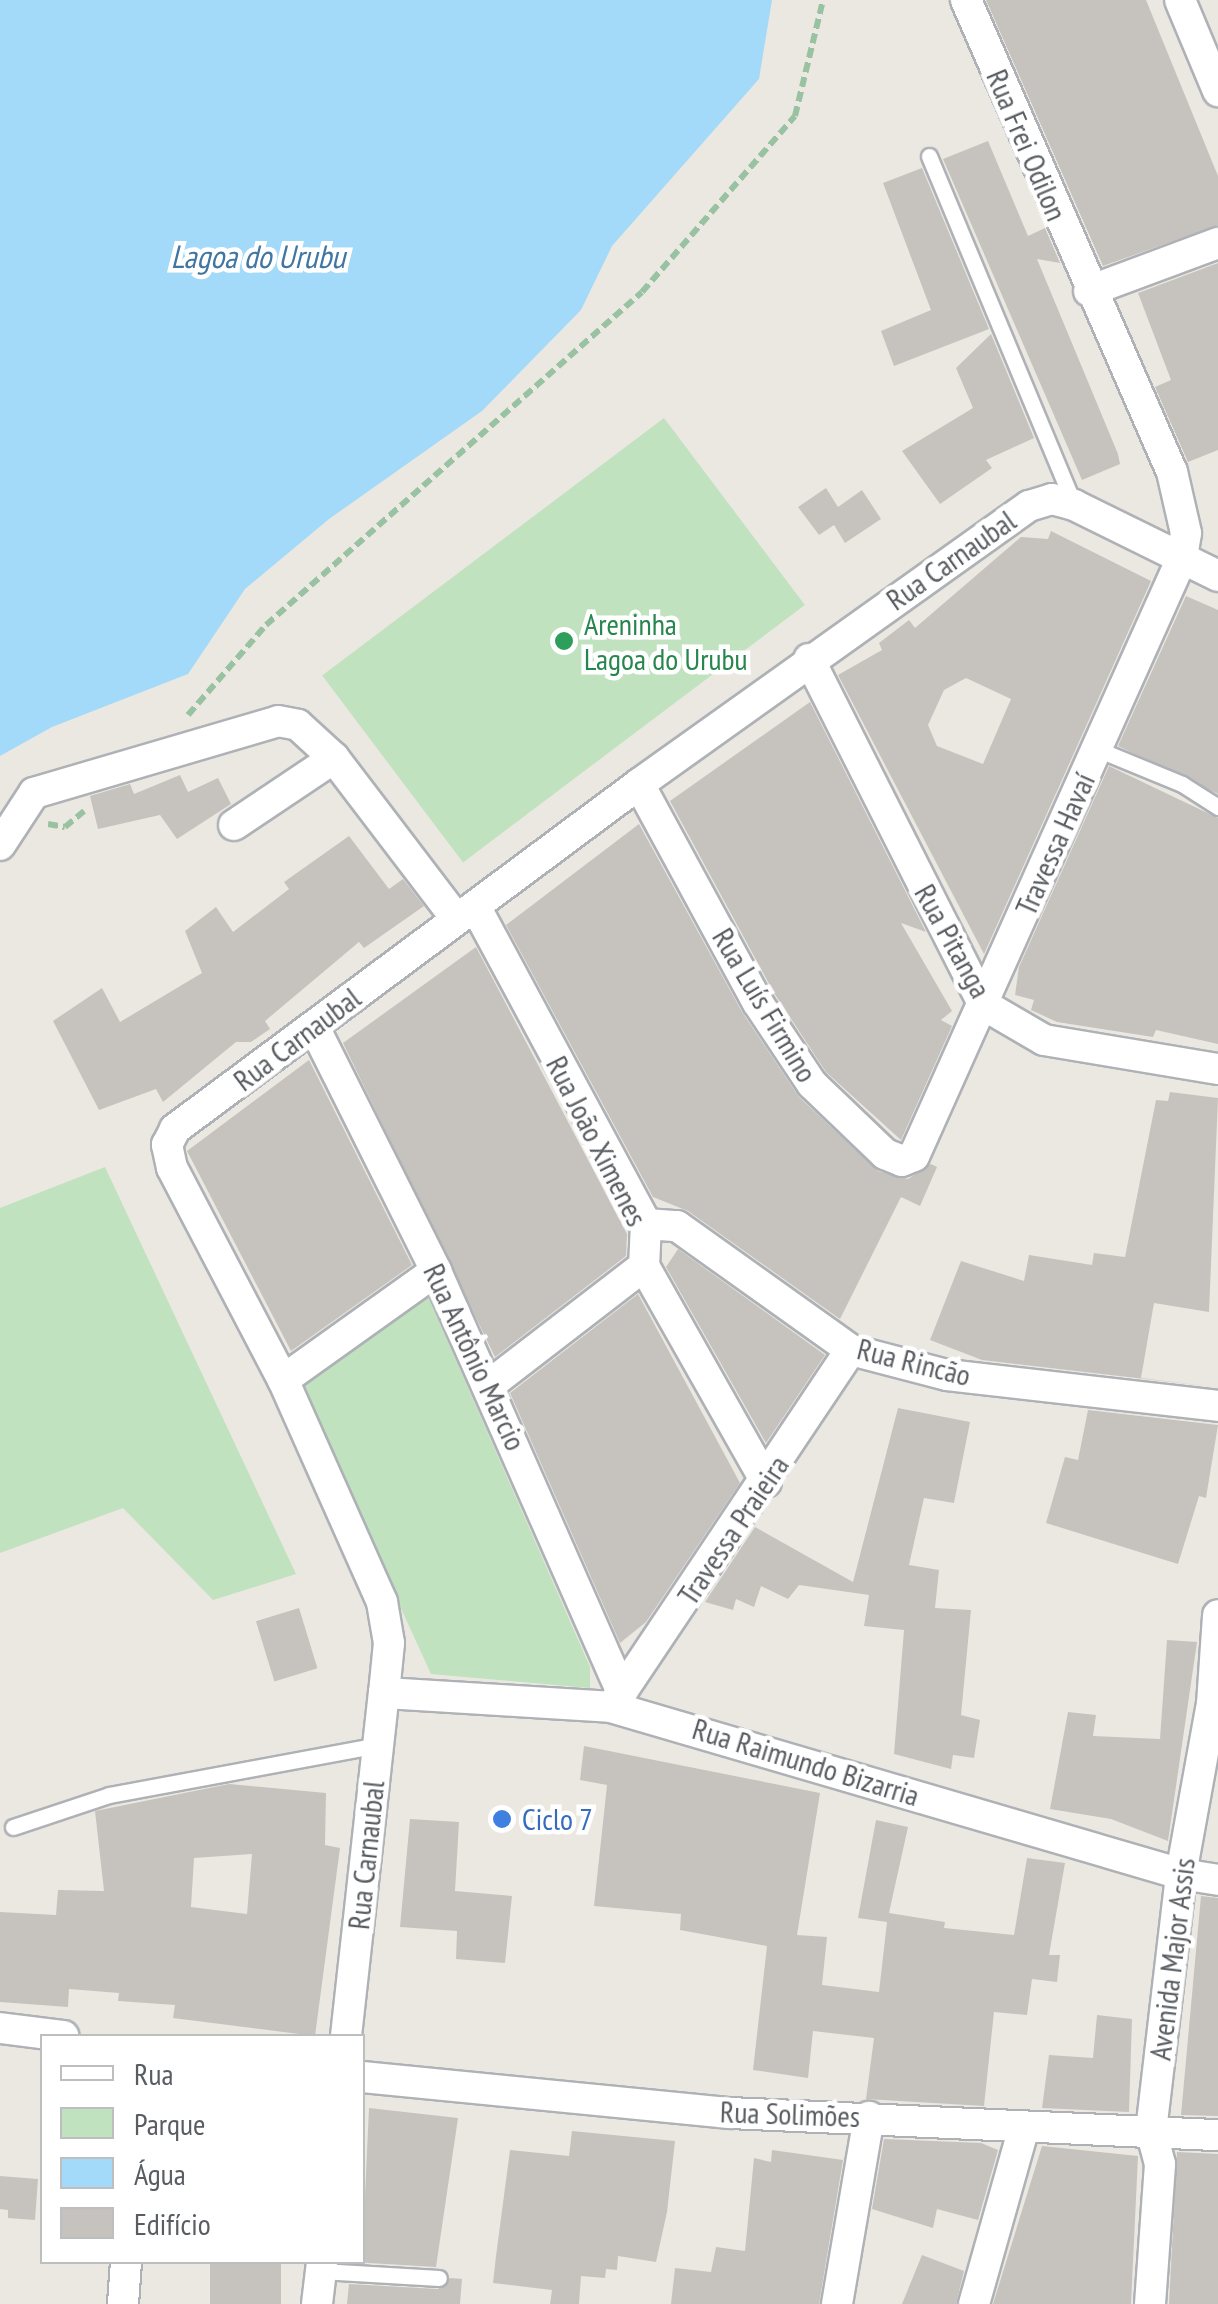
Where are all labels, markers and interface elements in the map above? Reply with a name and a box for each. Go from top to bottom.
street label: Rua Frei Odilon [979,64,1075,226]
water label: Lagoa do Urubu [171,237,345,275]
street label: Rua Carnaubal [879,502,1023,618]
place label: Areninha Lagoa do Urubu [584,606,748,676]
marker: Areninha Lagoa do Urubu [553,630,575,652]
street label: Travessa Havaí [1008,767,1102,921]
street label: Rua Pitanga [907,878,999,1004]
street label: Rua Luís Firmino [705,922,825,1088]
street label: Rua Carnaubal [226,980,368,1098]
street label: Rua João Ximenes [539,1050,655,1232]
street label: Rua Antônio Marcio [416,1258,534,1456]
street label: Rua Rincão [854,1331,974,1393]
street label: Travessa Praieira [670,1449,796,1611]
street label: Rua Raimundo Bizarria [688,1710,924,1814]
street label: Rua Carnaubal [340,1779,392,1931]
place label: Ciclo 7 [522,1801,593,1837]
marker: Ciclo 7 [491,1808,513,1830]
street label: Avenida Major Assis [1142,1855,1202,2063]
legend [40,2034,365,2264]
text: Rua [134,2054,173,2093]
street label: Rua Solimões [719,2094,861,2134]
text: Parque [134,2104,205,2143]
text: Água [134,2154,186,2193]
text: Edifício [134,2204,211,2243]

